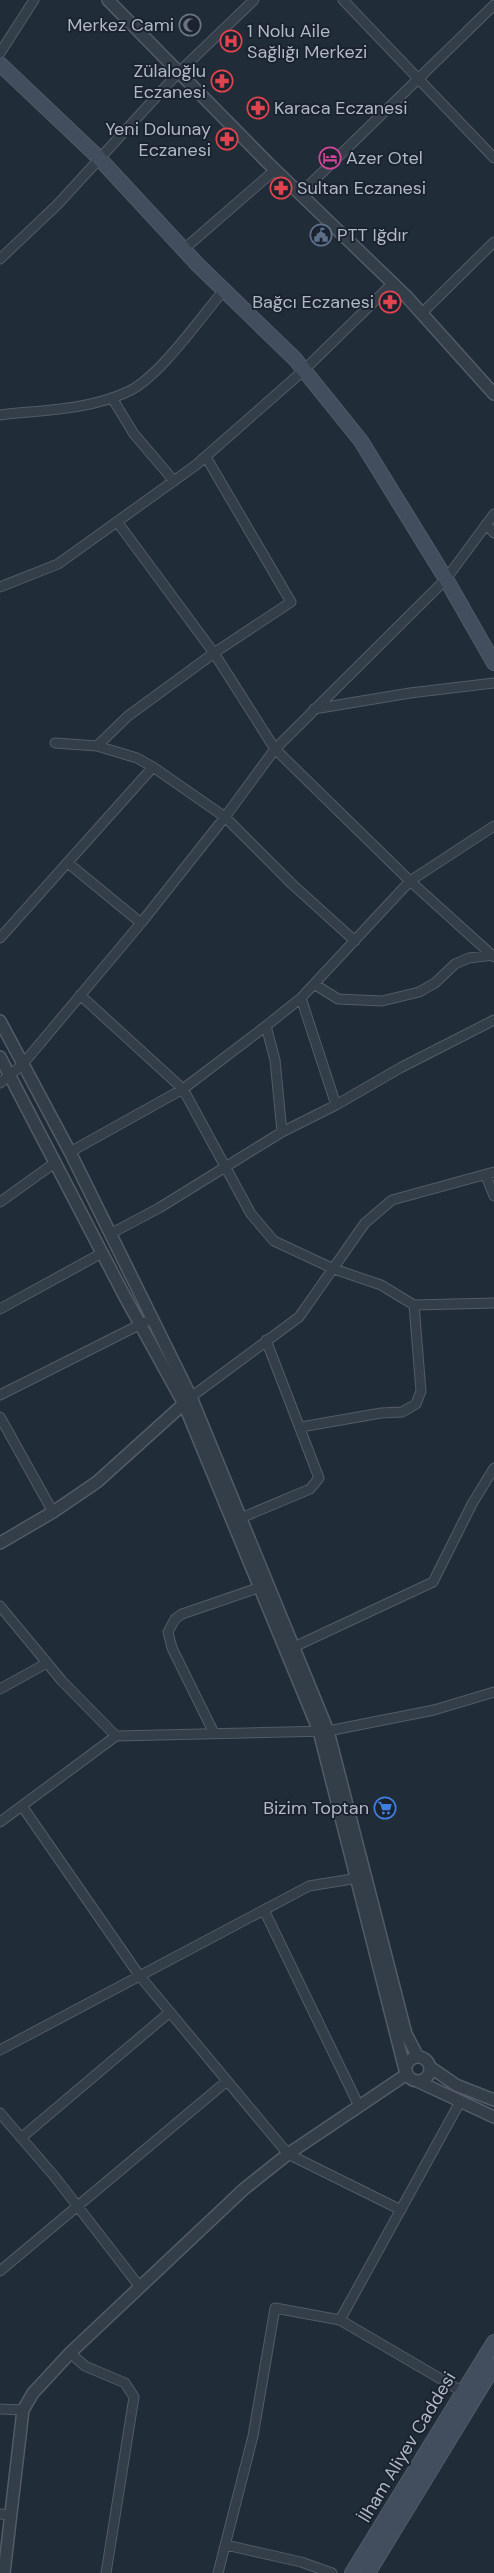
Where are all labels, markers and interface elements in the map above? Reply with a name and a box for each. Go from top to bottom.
place label: Merkez Cami [67,13,174,37]
mosque icon: Merkez Cami [178,13,202,37]
place label: 1 Nolu Aile Sağlığı Merkezi [247,19,367,64]
hospital icon: 1 Nolu Aile Sağlığı Merkezi [219,29,243,53]
place label: Zülaloğlu Eczanesi [133,59,206,104]
pharmacy icon: Zülaloğlu Eczanesi [210,69,234,93]
pharmacy icon: Karaca Eczanesi [246,96,270,120]
place label: Karaca Eczanesi [274,96,408,120]
place label: Yeni Dolunay Eczanesi [105,117,211,162]
pharmacy icon: Yeni Dolunay Eczanesi [215,127,239,151]
hotel icon: Azer Otel [318,146,342,170]
place label: Azer Otel [346,146,423,170]
pharmacy icon: Sultan Eczanesi [269,176,293,200]
place label: Sultan Eczanesi [297,176,426,200]
public building icon: PTT Iğdır [309,223,333,247]
place label: PTT Iğdır [337,223,409,247]
place label: Bağcı Eczanesi [252,290,374,314]
pharmacy icon: Bağcı Eczanesi [378,290,402,314]
place label: Bizim Toptan [263,1796,369,1820]
supermarket icon: Bizim Toptan [373,1796,397,1820]
street label: İlham Aliyev Caddesi [353,2367,461,2527]

